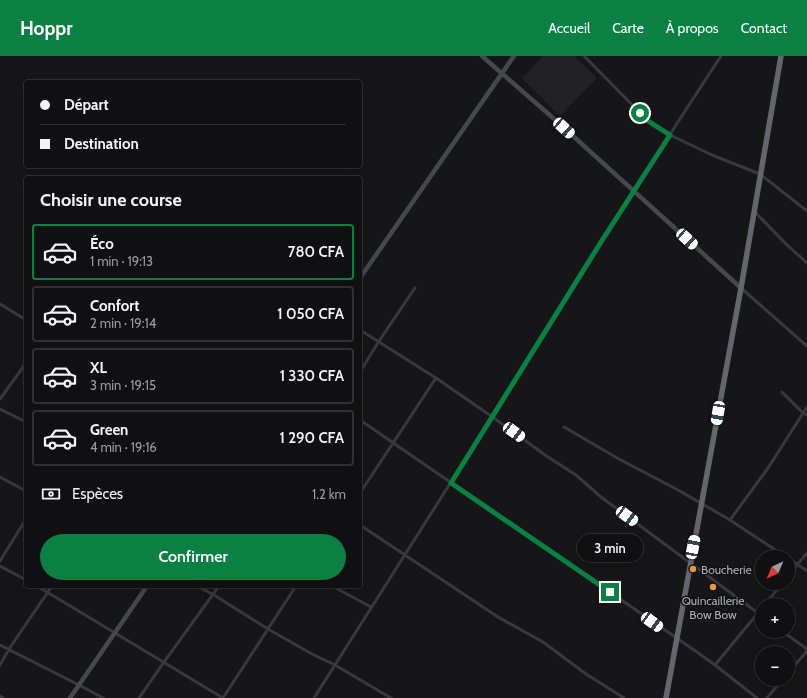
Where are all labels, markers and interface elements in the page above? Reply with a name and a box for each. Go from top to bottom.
text: Hoppr [20,17,72,40]
text: Accueil [548,19,590,37]
text: Carte [612,19,644,37]
text: À propos [666,19,719,37]
text: Contact [741,19,787,37]
text: Départ [64,96,109,114]
route start [631,104,649,122]
car [551,116,577,140]
text: Destination [64,135,139,153]
text: Choisir une course [40,189,182,211]
car [674,227,700,251]
icon: car [42,234,78,270]
text: Éco [90,235,114,253]
text: 780 CFA [288,243,344,261]
text: 1 min · 19:13 [90,253,153,269]
icon: car [42,296,78,332]
text: Confort [90,297,139,315]
text: 1 050 CFA [277,305,344,323]
text: 2 min · 19:14 [90,315,156,331]
icon: car [42,358,78,394]
text: XL [90,359,107,377]
text: 1 330 CFA [280,367,344,385]
text: 3 min · 19:15 [90,377,156,393]
car [710,400,726,426]
icon: car [42,420,78,456]
car [501,420,527,444]
text: Green [90,421,128,439]
text: 1 290 CFA [279,429,344,447]
text: 4 min · 19:16 [90,439,157,455]
icon: cash [40,483,62,505]
text: Espèces [72,485,123,503]
text: 1.2 km [312,486,346,502]
car [614,504,640,528]
button: Confirmer [40,534,346,580]
callout: 3 min [577,534,643,562]
car [685,534,701,560]
text: 3 min [594,540,626,556]
north arrow [755,550,795,590]
map controls [755,550,795,686]
place label: Boucherie [701,562,752,577]
marker: Boucherie [688,564,698,574]
marker: Quincaillerie Bow Bow [708,582,718,592]
route end [601,583,619,601]
place label: Quincaillerie Bow Bow [682,593,744,622]
button: + [755,598,795,638]
car [639,610,665,634]
button: − [755,646,795,686]

